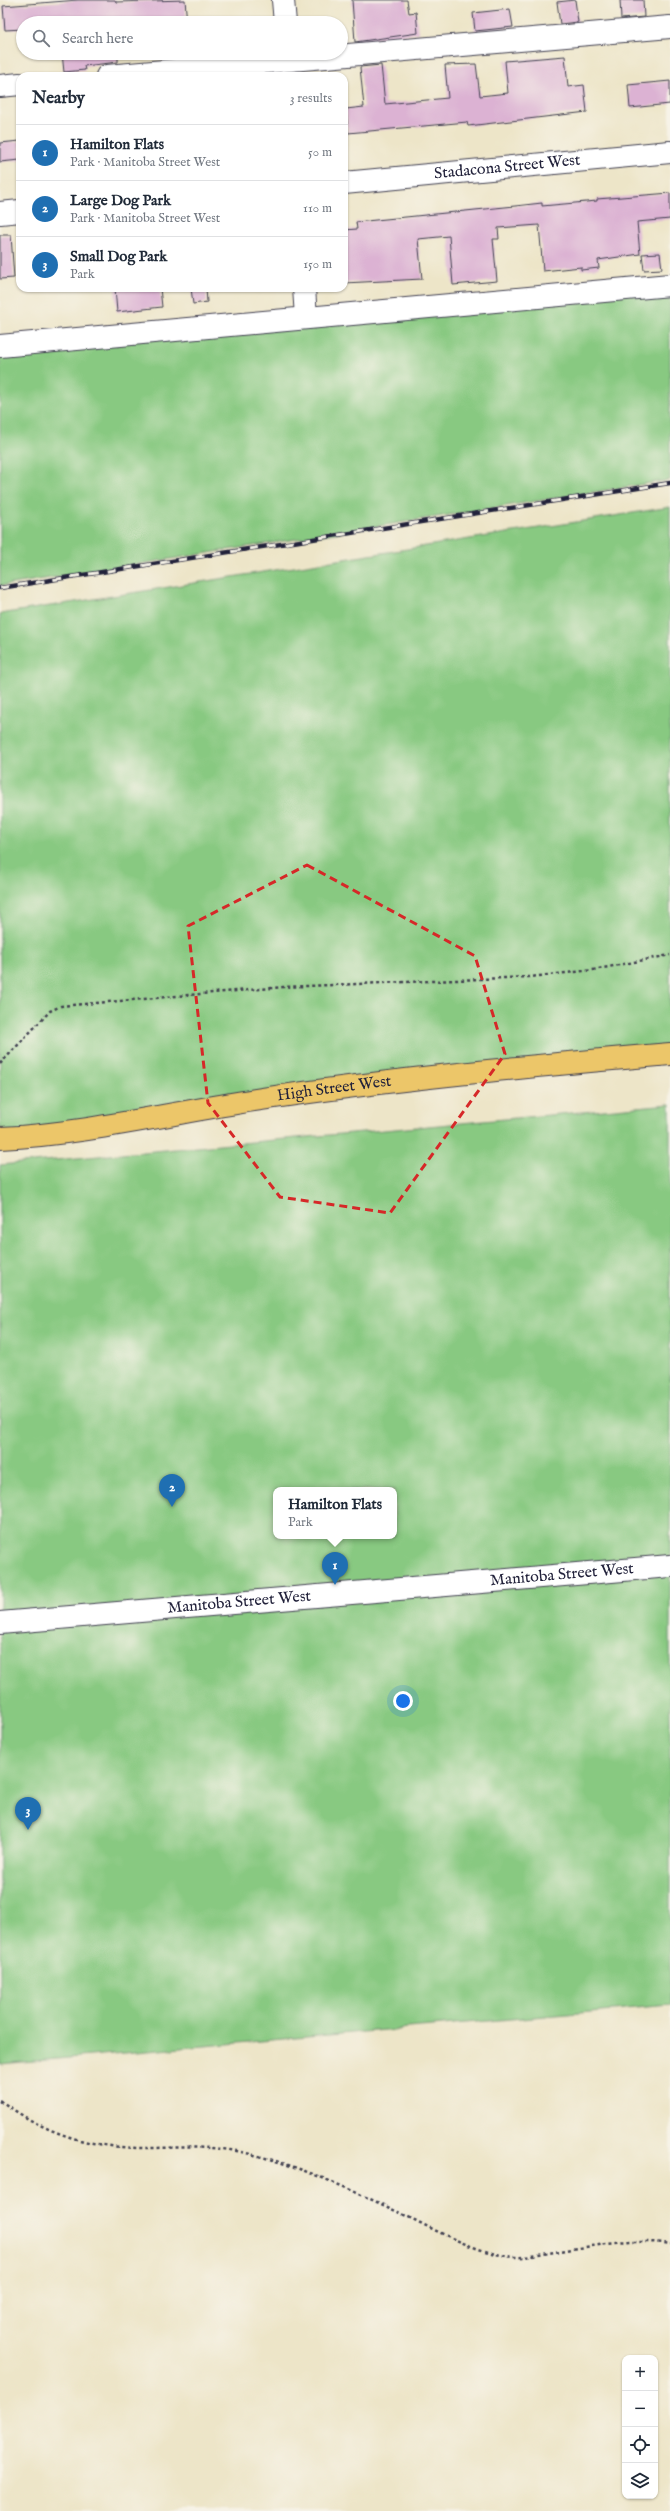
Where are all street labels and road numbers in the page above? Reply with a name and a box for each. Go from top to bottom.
street label: Stadacona Street West [433,151,582,184]
street label: High Street West [276,1072,393,1107]
street label: Manitoba Street West [489,1559,635,1591]
street label: Manitoba Street West [167,1587,312,1619]

